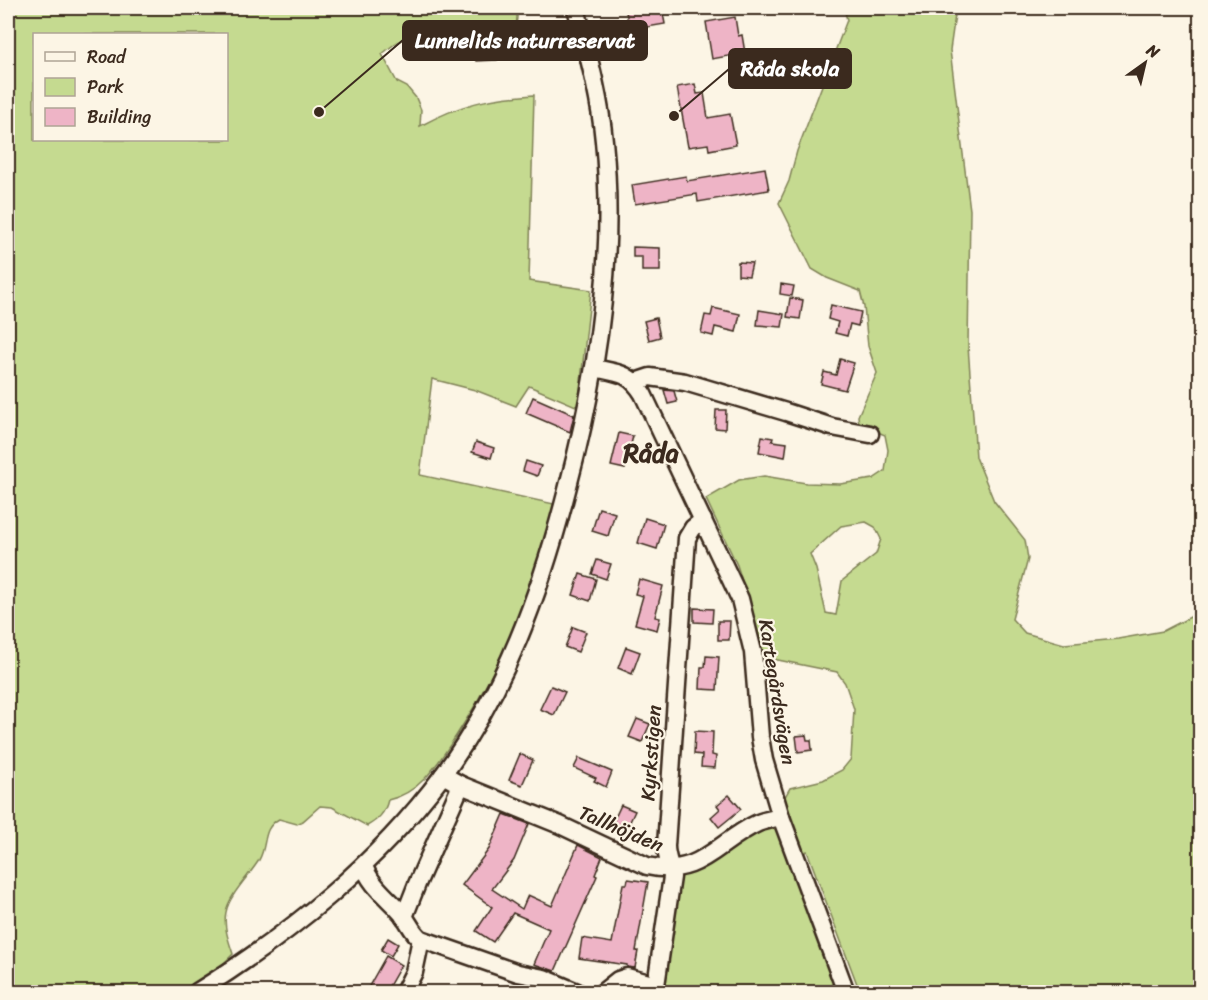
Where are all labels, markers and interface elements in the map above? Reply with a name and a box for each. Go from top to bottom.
callout: Lunnelids naturreservat [403,21,647,60]
text: Lunnelids naturreservat [415,22,636,60]
legend [33,33,228,141]
north arrow [1115,33,1175,93]
text: N [1140,35,1167,67]
text: Road [87,41,127,73]
callout: Råda skola [729,49,851,88]
text: Råda skola [740,50,840,88]
text: Park [87,71,124,103]
text: Building [87,101,151,133]
district label: Råda [622,430,679,476]
street label: Kartegårdsvägen [748,617,806,768]
street label: Kyrkstigen [630,704,672,802]
street label: Tallhöjden [573,795,669,863]

